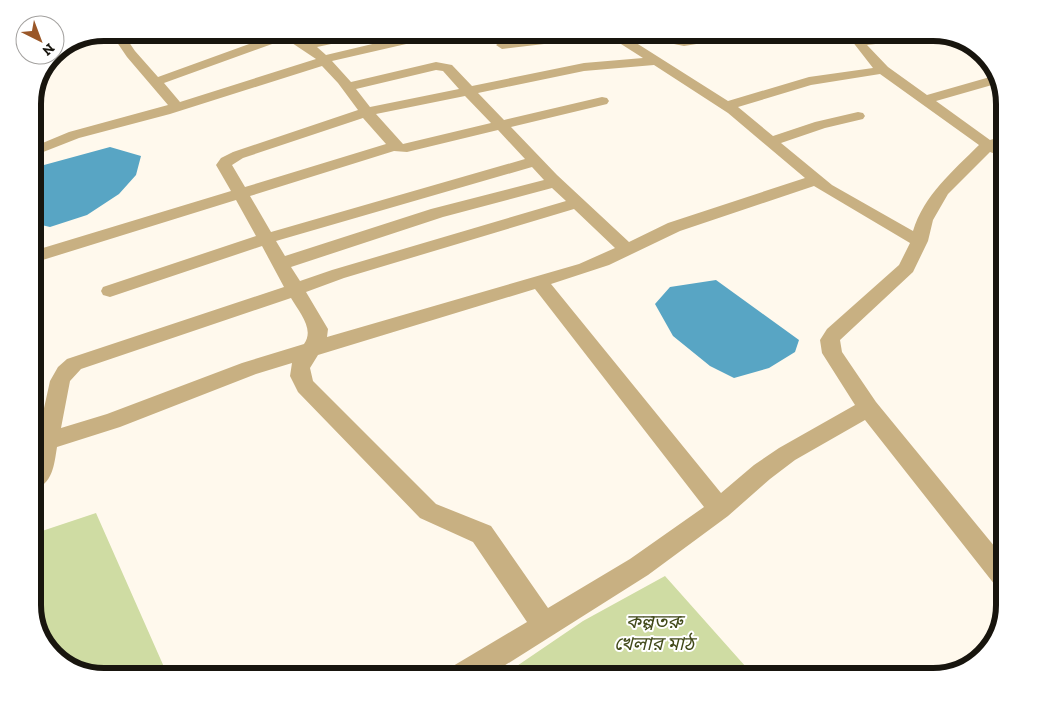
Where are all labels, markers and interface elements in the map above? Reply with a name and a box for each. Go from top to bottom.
north arrow [15,15,65,65]
text: N [38,39,58,59]
park label: কল্পতরু খেলার মাঠ [614,610,698,655]

